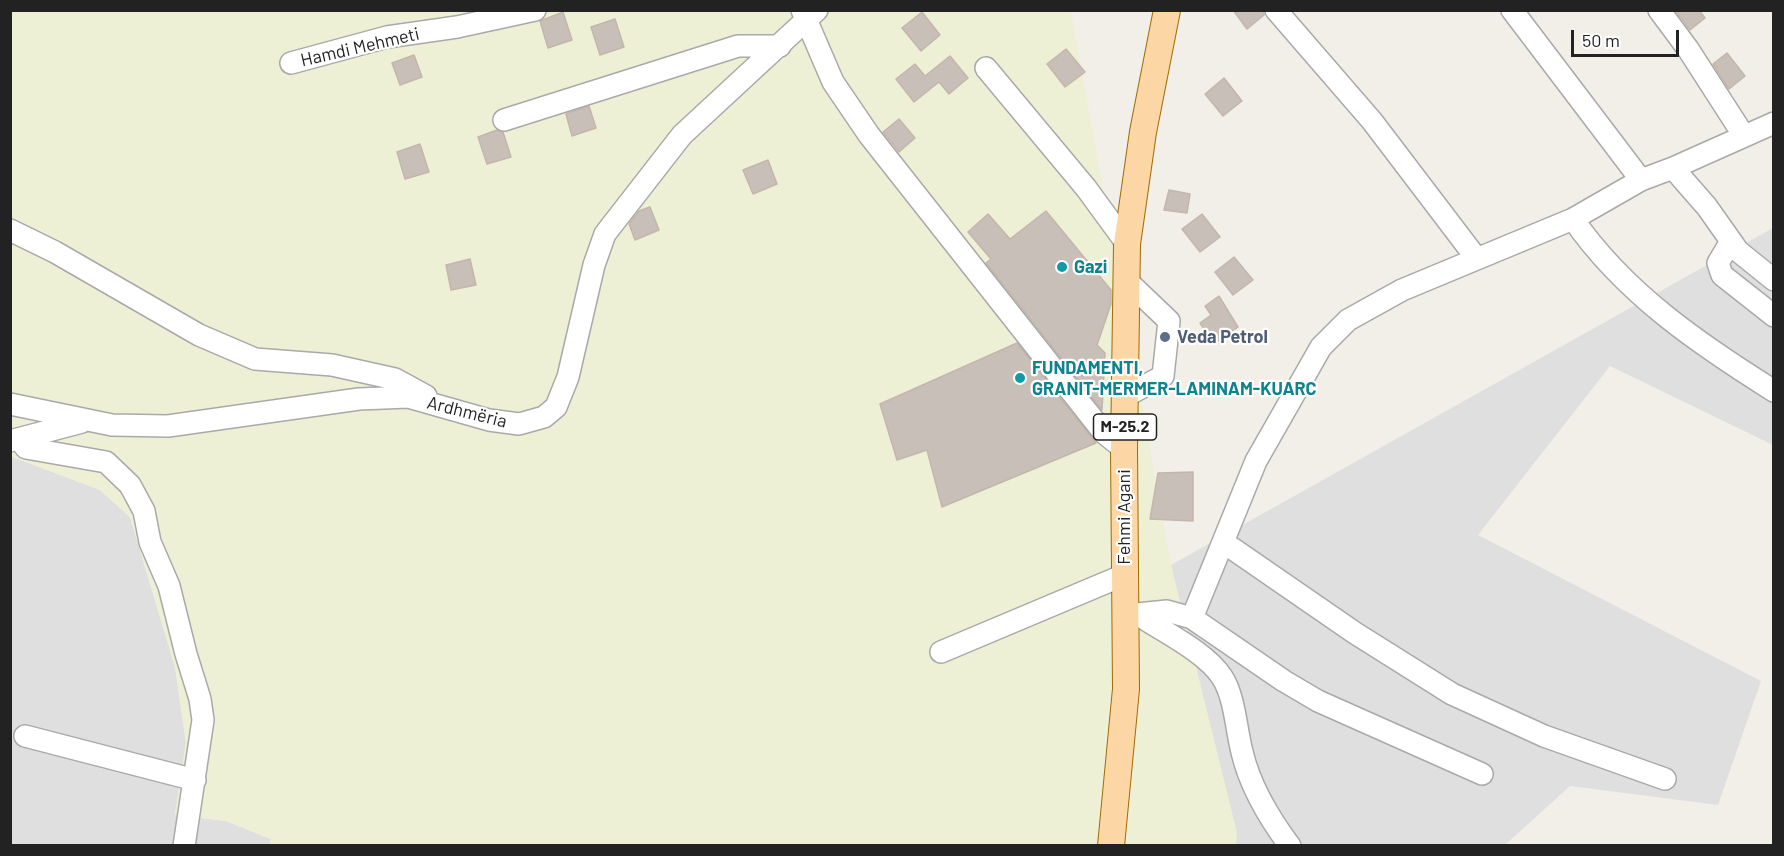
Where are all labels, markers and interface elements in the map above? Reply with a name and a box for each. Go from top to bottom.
scale bar [1574,18,1682,56]
street label: Hamdi Mehmeti [298,23,422,71]
text: 50 m [1582,29,1620,51]
place label: Gazi [1074,256,1107,278]
marker: Gazi [1055,260,1069,274]
place label: Veda Petrol [1177,326,1268,348]
marker: Veda Petrol [1158,330,1172,344]
place label: FUNDAMENTI, GRANIT-MERMER-LAMINAM-KUARC [1032,357,1316,400]
marker: FUNDAMENTI, GRANIT-MERMER-LAMINAM-KUARC [1013,371,1027,385]
street label: Ardhmëria [425,392,509,432]
road number: M-25.2 [1094,414,1156,440]
street label: Fehmi Agani [1113,469,1135,565]

